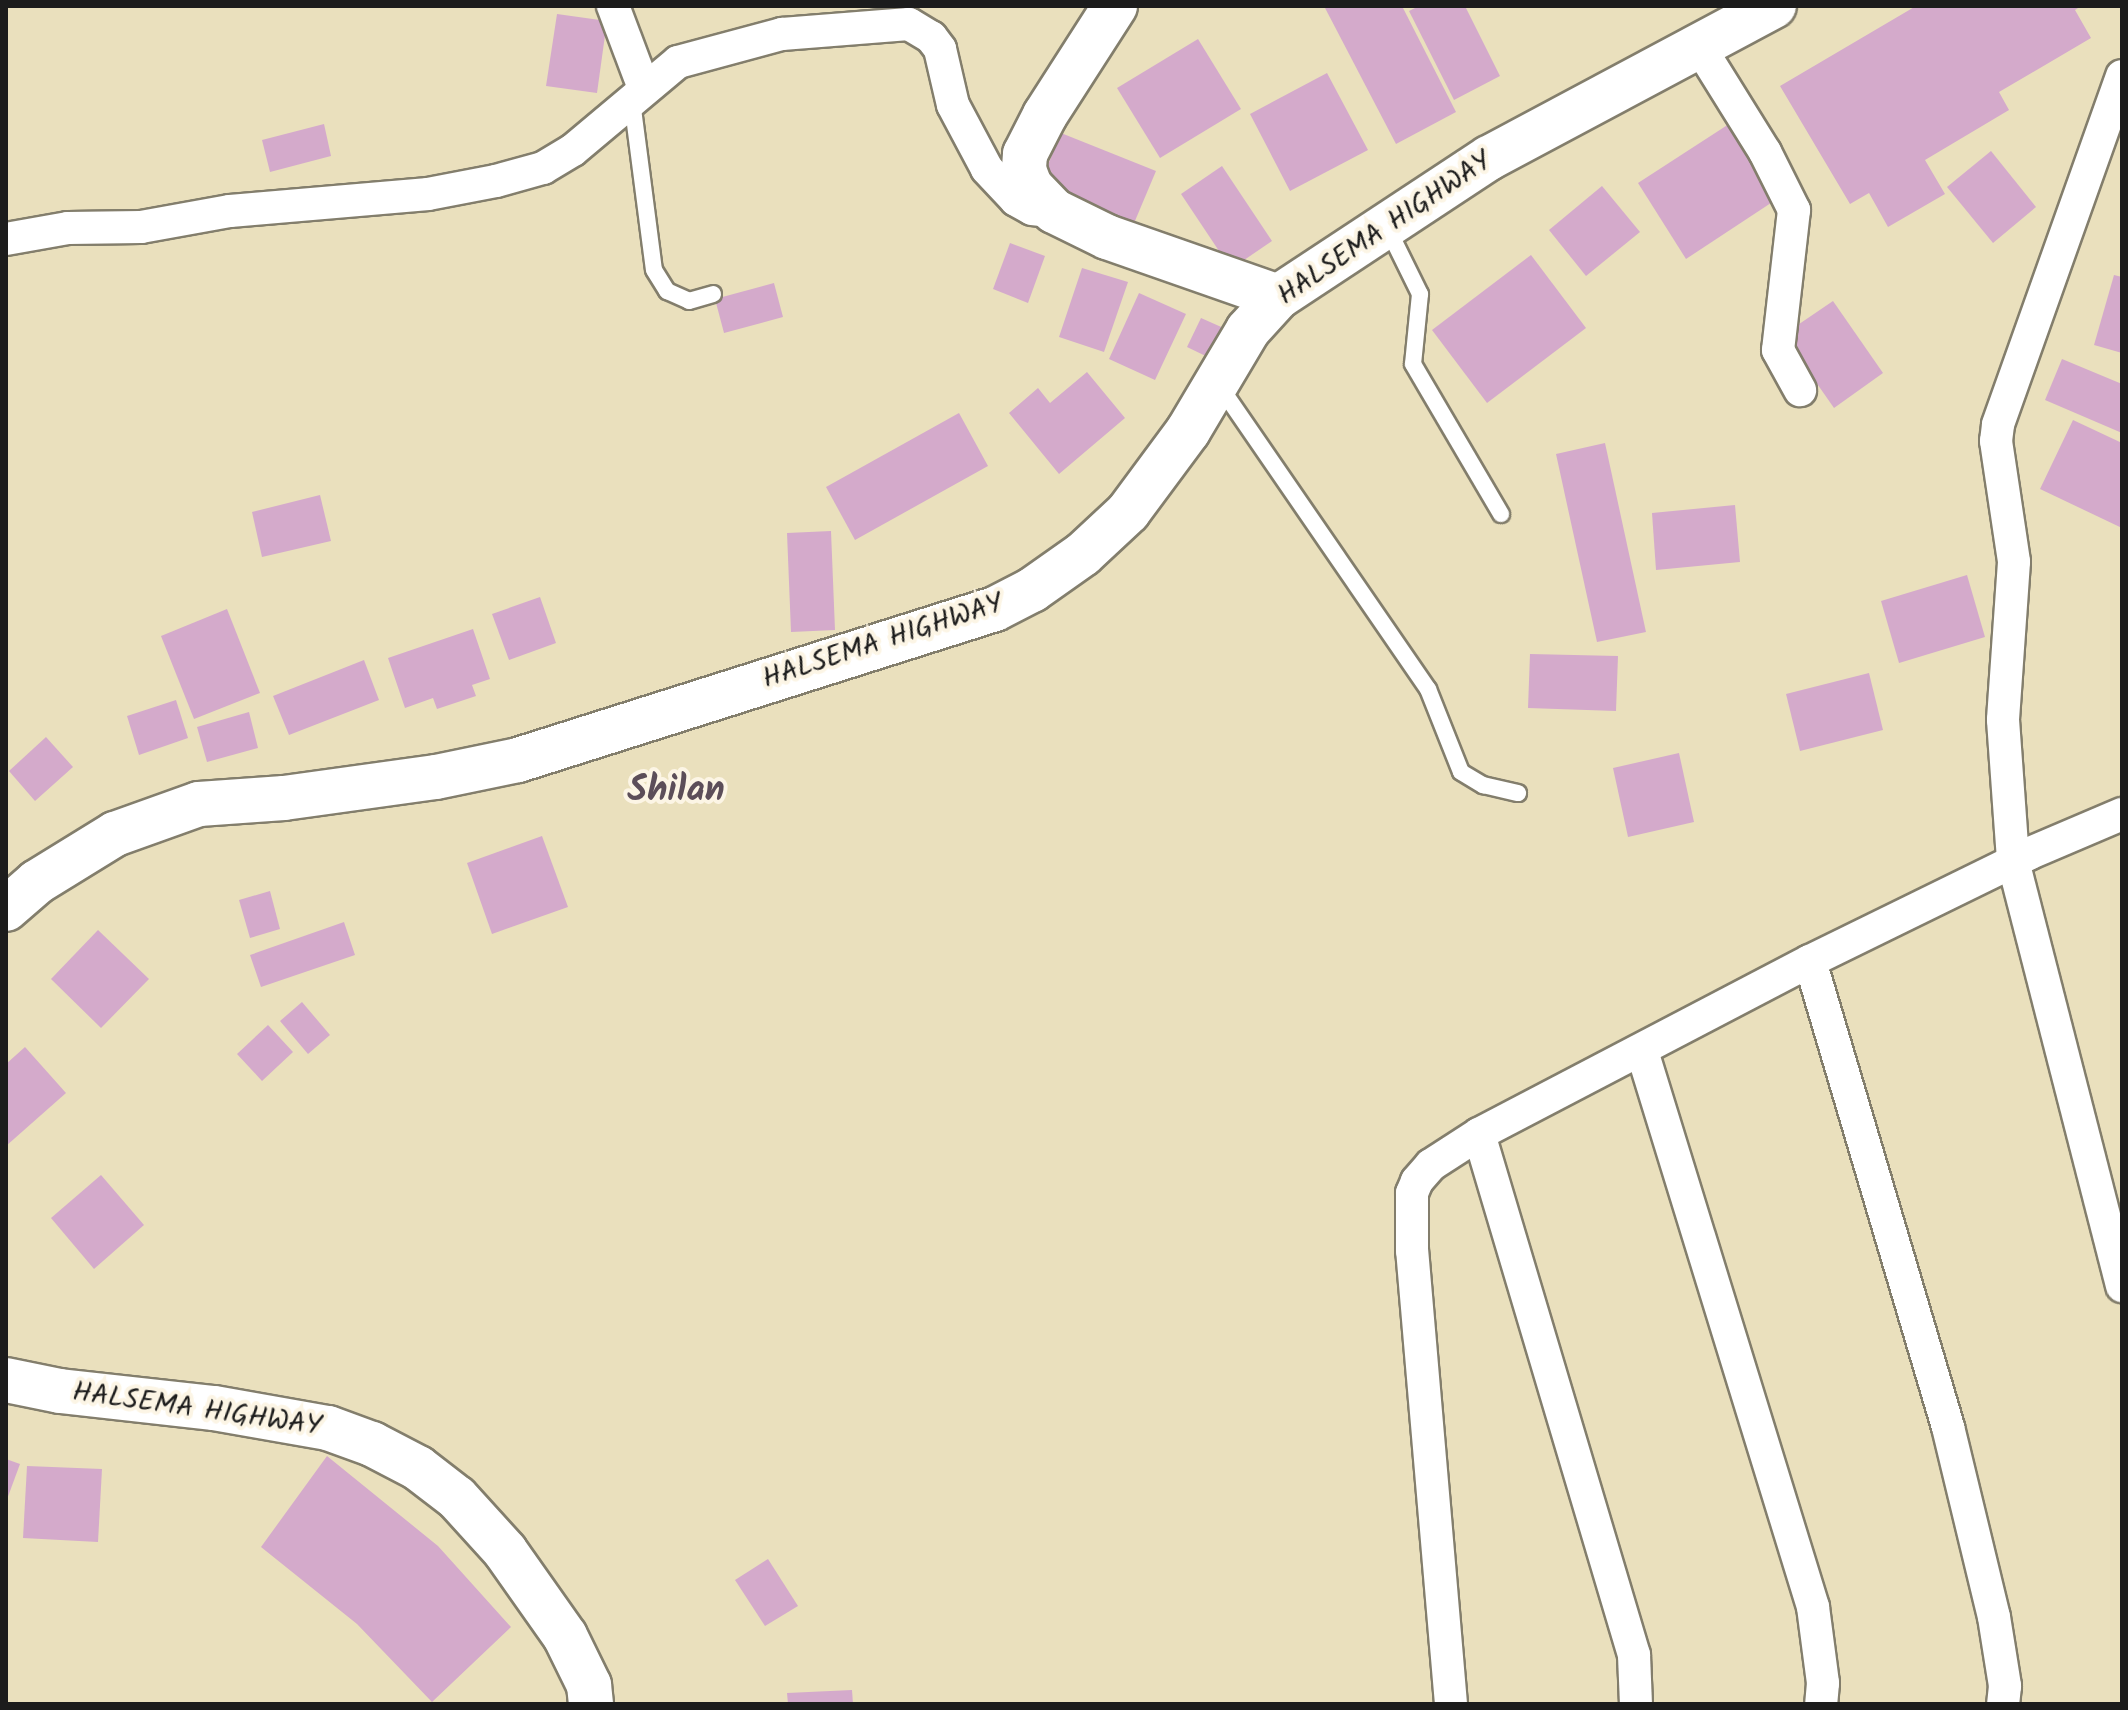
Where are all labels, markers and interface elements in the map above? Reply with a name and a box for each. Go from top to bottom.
street label: HALSEMA HIGHWAY [1272,145,1498,313]
street label: HALSEMA HIGHWAY [758,587,1008,697]
district label: Shilan [627,769,725,813]
street label: HALSEMA HIGHWAY [70,1376,324,1444]

